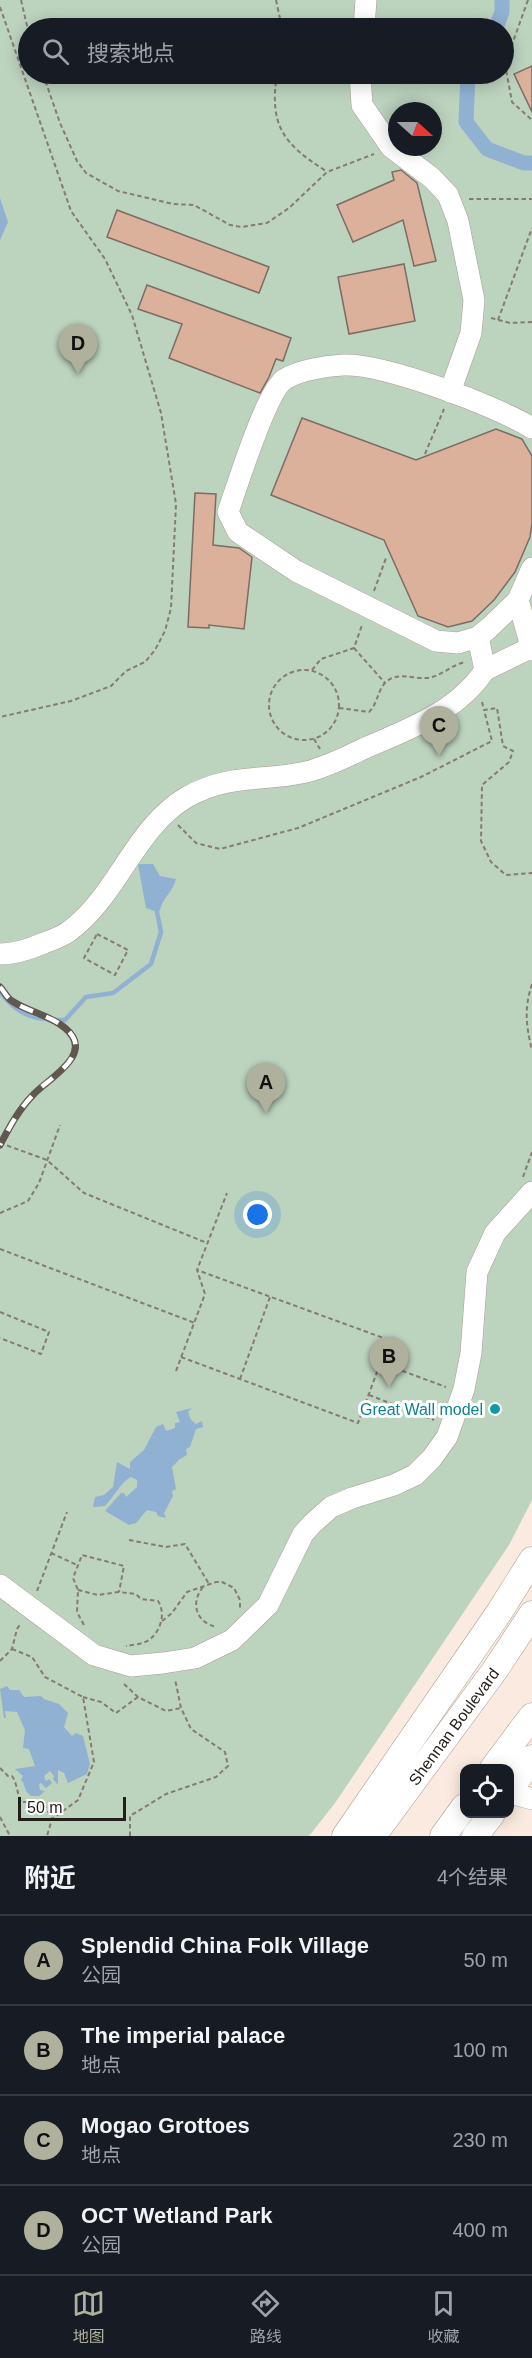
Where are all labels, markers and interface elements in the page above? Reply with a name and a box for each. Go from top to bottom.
search box [18,18,514,84]
icon: search [39,35,72,68]
text: 搜索地点 [87,41,175,66]
north arrow [388,102,442,156]
pin: D [58,324,98,374]
pin: C [420,706,458,756]
pin: A [246,1064,286,1113]
your location [243,1200,272,1229]
pin: B [370,1338,408,1387]
place label: Great Wall model [360,1401,483,1418]
marker: Great Wall model [488,1402,502,1416]
street label: Shennan Boulevard [405,1665,502,1788]
map controls [460,1764,514,1818]
button: locate [460,1764,514,1818]
scale bar [18,1794,126,1822]
text: 50 m [27,1799,63,1816]
text: 附近 [24,1863,76,1893]
text: 4个结果 [437,1866,508,1888]
text: Splendid China Folk Village [81,1933,369,1958]
text: A [36,1949,51,1971]
text: 50 m [464,1949,508,1971]
text: 公园 [81,1964,121,1986]
text: The imperial palace [81,2023,285,2048]
text: B [36,2039,51,2061]
text: 100 m [452,2039,508,2061]
text: 地点 [81,2054,121,2076]
text: Mogao Grottoes [81,2113,250,2138]
text: C [36,2129,51,2151]
text: 230 m [452,2129,508,2151]
text: 地点 [81,2144,121,2166]
text: OCT Wetland Park [81,2203,273,2228]
text: D [36,2219,51,2241]
text: 400 m [452,2219,508,2241]
text: 公园 [81,2234,121,2256]
tab: 地图 [72,2287,105,2347]
tab: 路线 [249,2287,282,2347]
tab: 收藏 [427,2287,460,2347]

